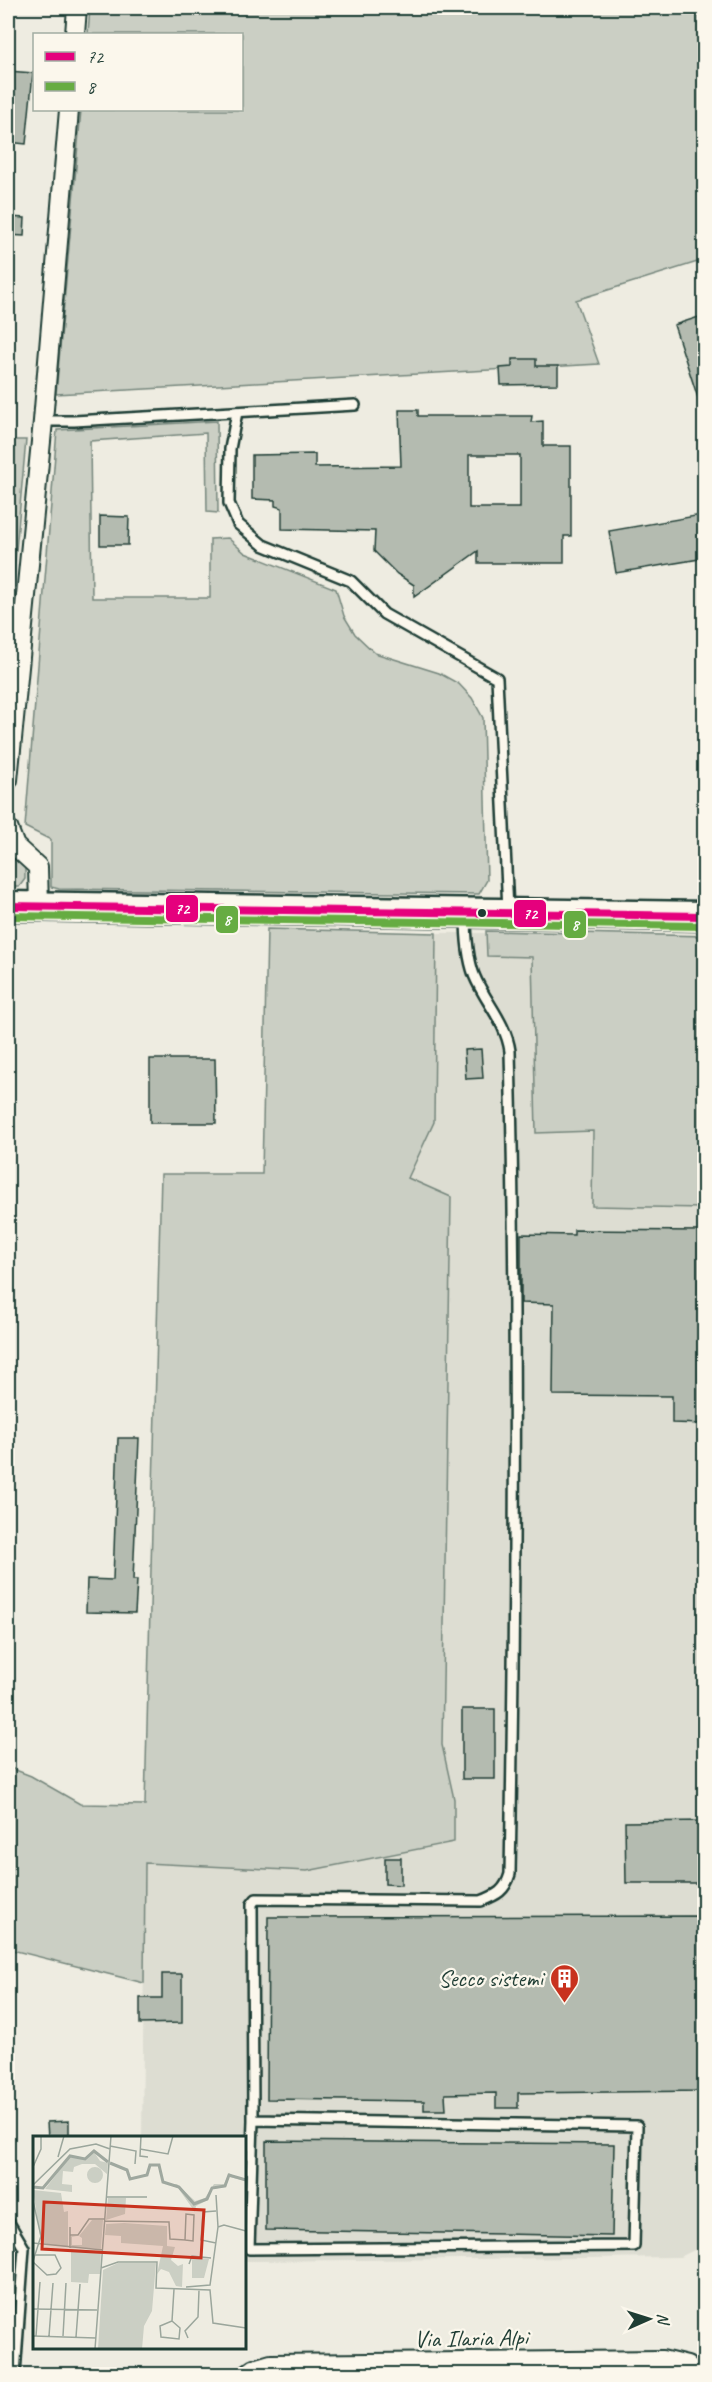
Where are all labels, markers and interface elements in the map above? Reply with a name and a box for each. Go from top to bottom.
legend [33,33,243,111]
text: 72 [87,46,105,68]
text: 8 [87,76,97,98]
line badge: 72 [165,894,199,923]
text: 72 [175,899,191,919]
line badge: 72 [513,899,547,928]
text: 72 [523,904,539,924]
line badge: 8 [215,905,239,934]
unlabelled marker [476,907,488,919]
text: 8 [223,910,232,930]
line badge: 8 [563,910,587,939]
text: 8 [571,915,580,935]
building icon: Secco sistemi [548,1962,580,2004]
place label: Secco sistemi [438,1963,545,1993]
inset map [33,2136,246,2349]
north arrow [619,2289,679,2349]
text: N [653,2313,673,2327]
street label: Via Ilaria Alpi [414,2322,532,2354]

